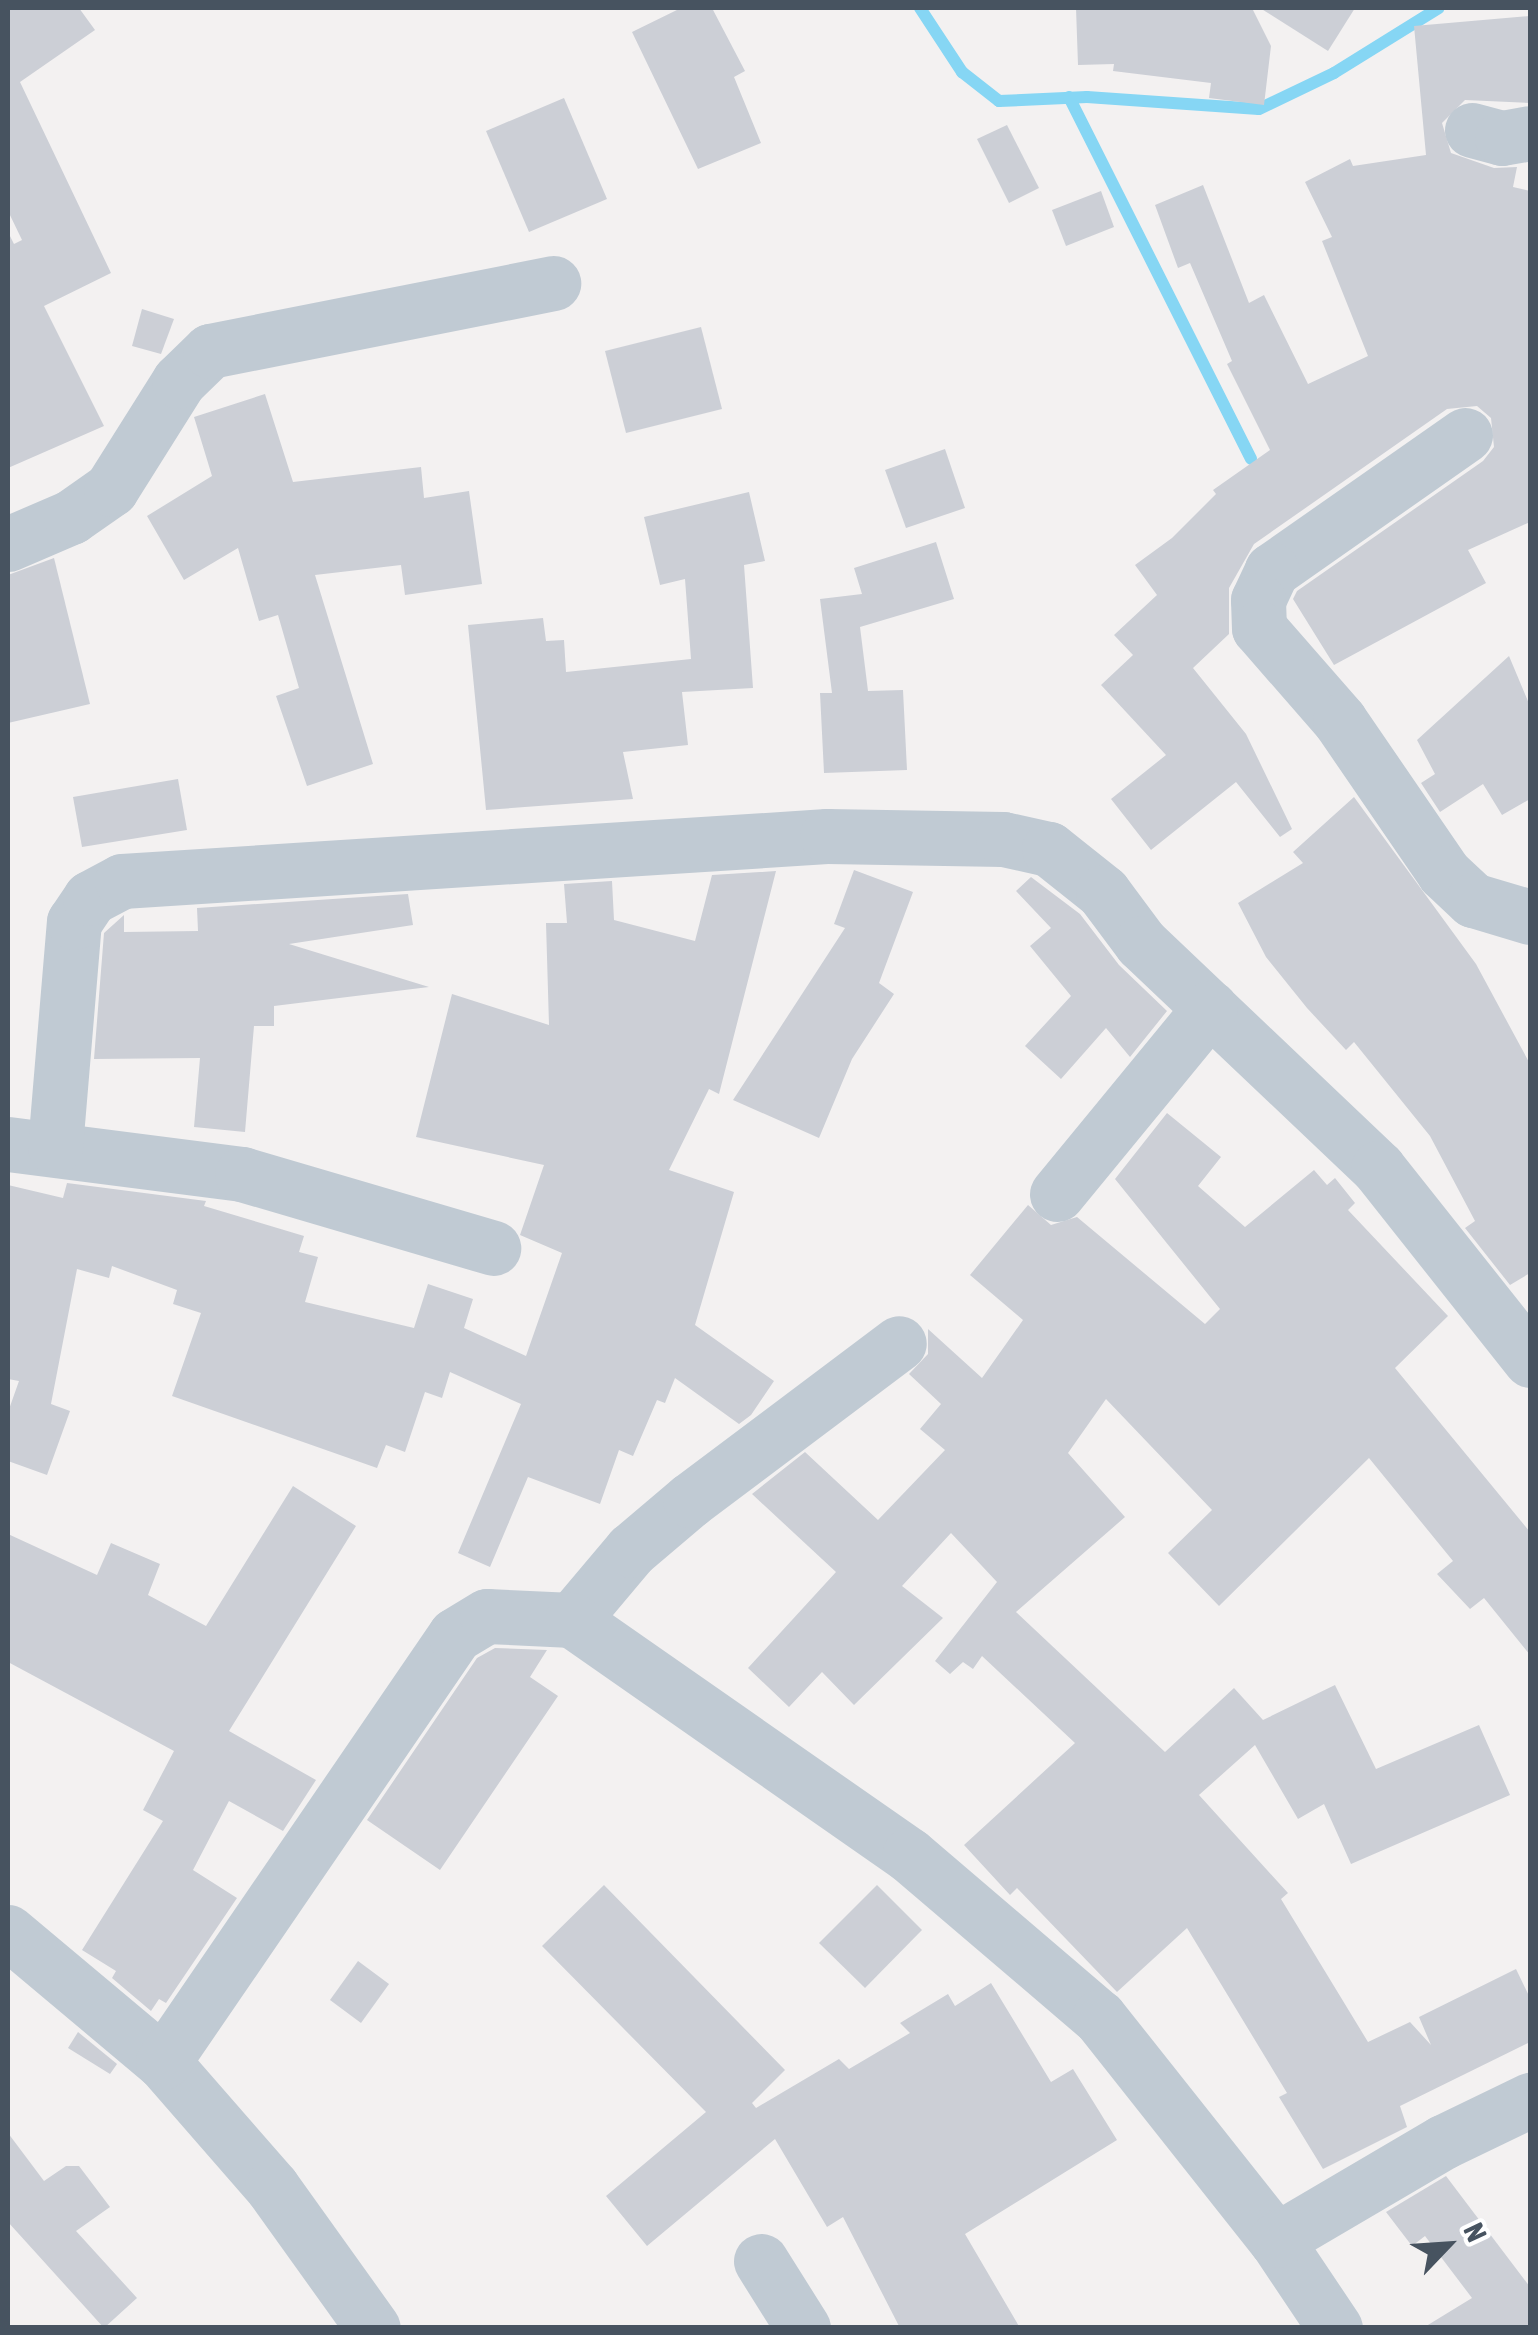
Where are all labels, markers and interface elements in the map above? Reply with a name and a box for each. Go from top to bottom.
north arrow [1398,2195,1498,2295]
text: N [1457,2218,1493,2247]

